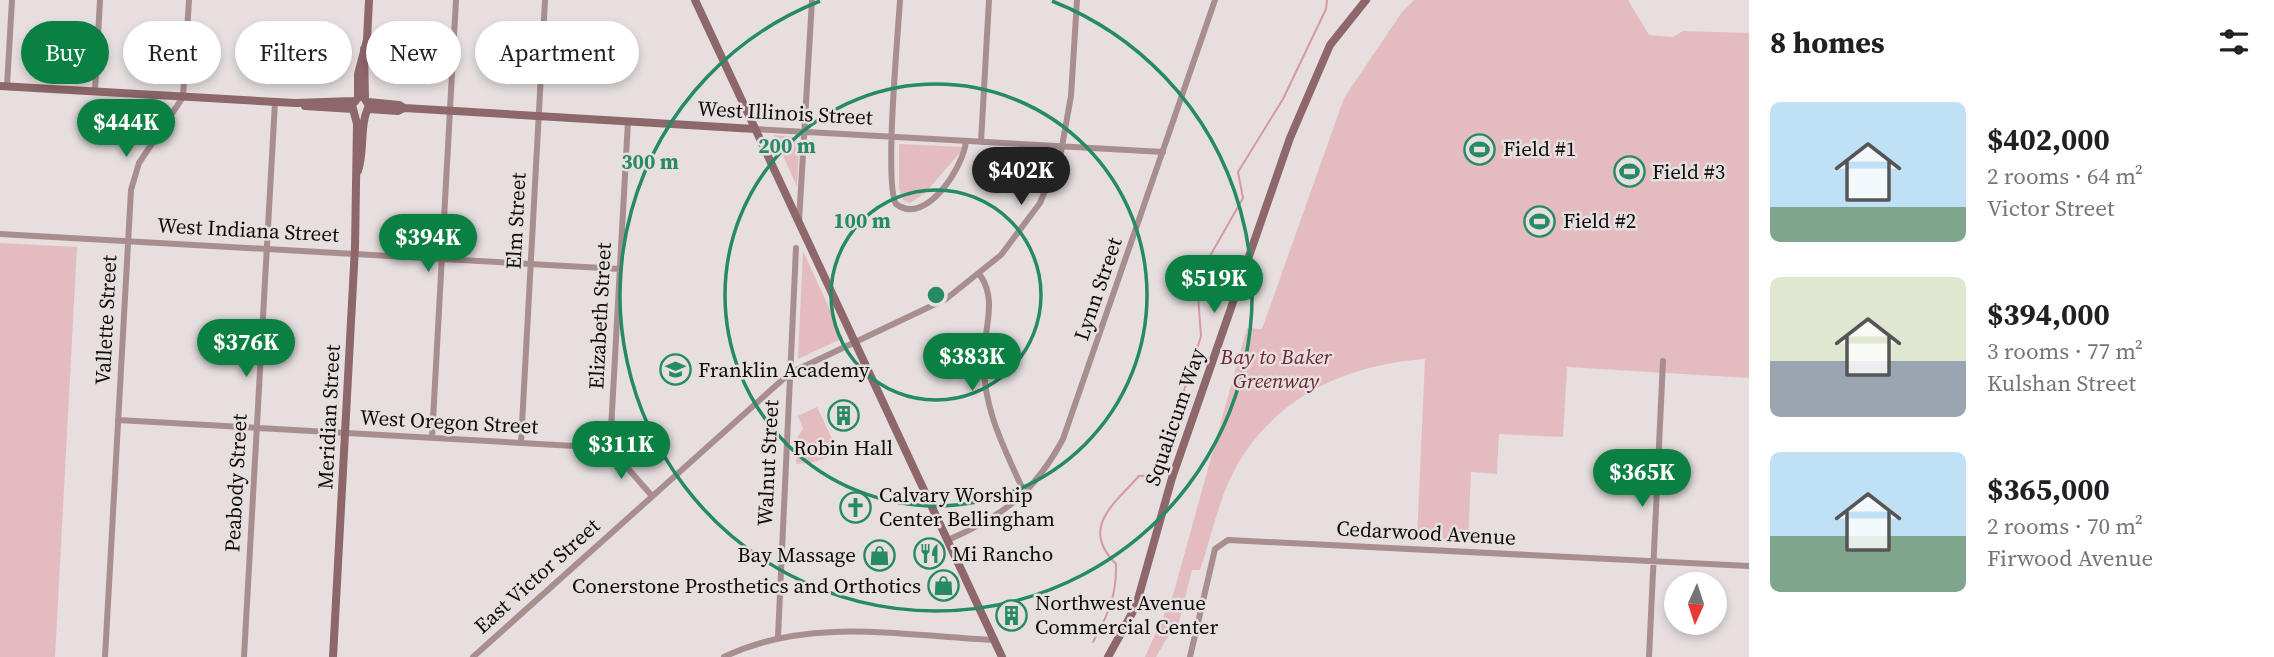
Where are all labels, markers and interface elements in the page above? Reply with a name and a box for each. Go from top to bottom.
chip: Buy [21,21,109,84]
chip: Rent [123,21,221,84]
chip: Filters [235,21,352,84]
chip: New [366,21,461,84]
chip: Apartment [475,21,639,84]
text: 8 homes [1770,22,1885,63]
icon: filters [2215,23,2253,61]
street label: West Illinois Street [697,93,874,132]
pin: $444K [77,100,175,159]
text: $444K [93,106,159,138]
text: $402,000 [1987,119,2110,160]
icon: home [1826,130,1910,214]
text: 200 m [758,131,816,160]
sports icon: Field #1 [1463,132,1497,166]
place label: Field #1 [1503,134,1576,163]
text: 300 m [621,147,679,176]
pin: $402K [972,148,1070,207]
text: $402K [988,154,1054,186]
sports icon: Field #3 [1612,155,1646,189]
place label: Field #3 [1652,157,1725,186]
text: 2 rooms · 64 m² [1987,160,2143,192]
street label: Elm Street [498,172,533,270]
text: Victor Street [1987,192,2115,224]
sports icon: Field #2 [1523,204,1557,238]
text: 100 m [833,206,891,235]
place label: Field #2 [1563,206,1636,235]
street label: West Indiana Street [156,210,340,249]
pin: $394K [379,215,477,274]
text: $394K [395,221,461,253]
street label: Lynn Street [1066,233,1129,344]
street label: Elizabeth Street [581,242,618,390]
street label: Vallette Street [88,254,123,386]
pin: $519K [1165,256,1263,315]
text: $519K [1181,262,1247,294]
centre of rings [924,283,948,307]
text: $394,000 [1987,294,2110,335]
icon: home [1826,305,1910,389]
pin: $376K [197,320,295,379]
text: $376K [213,326,279,358]
pin: $383K [923,334,1021,393]
text: 3 rooms · 77 m² [1987,335,2143,367]
text: $383K [939,340,1005,372]
park label: Bay to Baker Greenway [1219,342,1332,395]
street label: Meridian Street [310,344,347,490]
street label: Squalicum Way [1137,344,1212,489]
school or university icon: Franklin Academy [658,353,692,387]
place label: Franklin Academy [698,355,870,384]
text: Kulshan Street [1987,367,2136,399]
street label: Walnut Street [750,399,785,527]
building icon: Robin Hall [826,399,860,433]
street label: West Oregon Street [359,402,539,441]
street label: Peabody Street [217,413,254,553]
pin: $311K [572,421,670,481]
text: $311K [588,428,654,460]
place label: Robin Hall [793,433,893,462]
pin: $365K [1593,449,1691,509]
text: $365K [1609,456,1675,488]
text: $365,000 [1987,469,2110,510]
place label: Calvary Worship Center Bellingham [879,480,1055,533]
icon: home [1826,480,1910,564]
church icon: Calvary Worship Center Bellingham [839,490,873,524]
text: 2 rooms · 70 m² [1987,510,2143,542]
street label: East Victor Street [468,511,606,640]
street label: Cedarwood Avenue [1336,513,1517,552]
restaurant icon: Mi Rancho [912,537,946,571]
shop icon: Bay Massage [862,538,896,572]
place label: Mi Rancho [952,539,1053,568]
place label: Bay Massage [737,540,856,569]
text: Firwood Avenue [1987,542,2153,574]
shop icon: Conerstone Prosthetics and Orthotics [927,569,961,603]
place label: Conerstone Prosthetics and Orthotics [572,571,921,600]
north arrow [1664,572,1727,635]
map controls [1664,572,1727,635]
place label: Northwest Avenue Commercial Center [1035,588,1218,641]
building icon: Northwest Avenue Commercial Center [995,598,1029,632]

